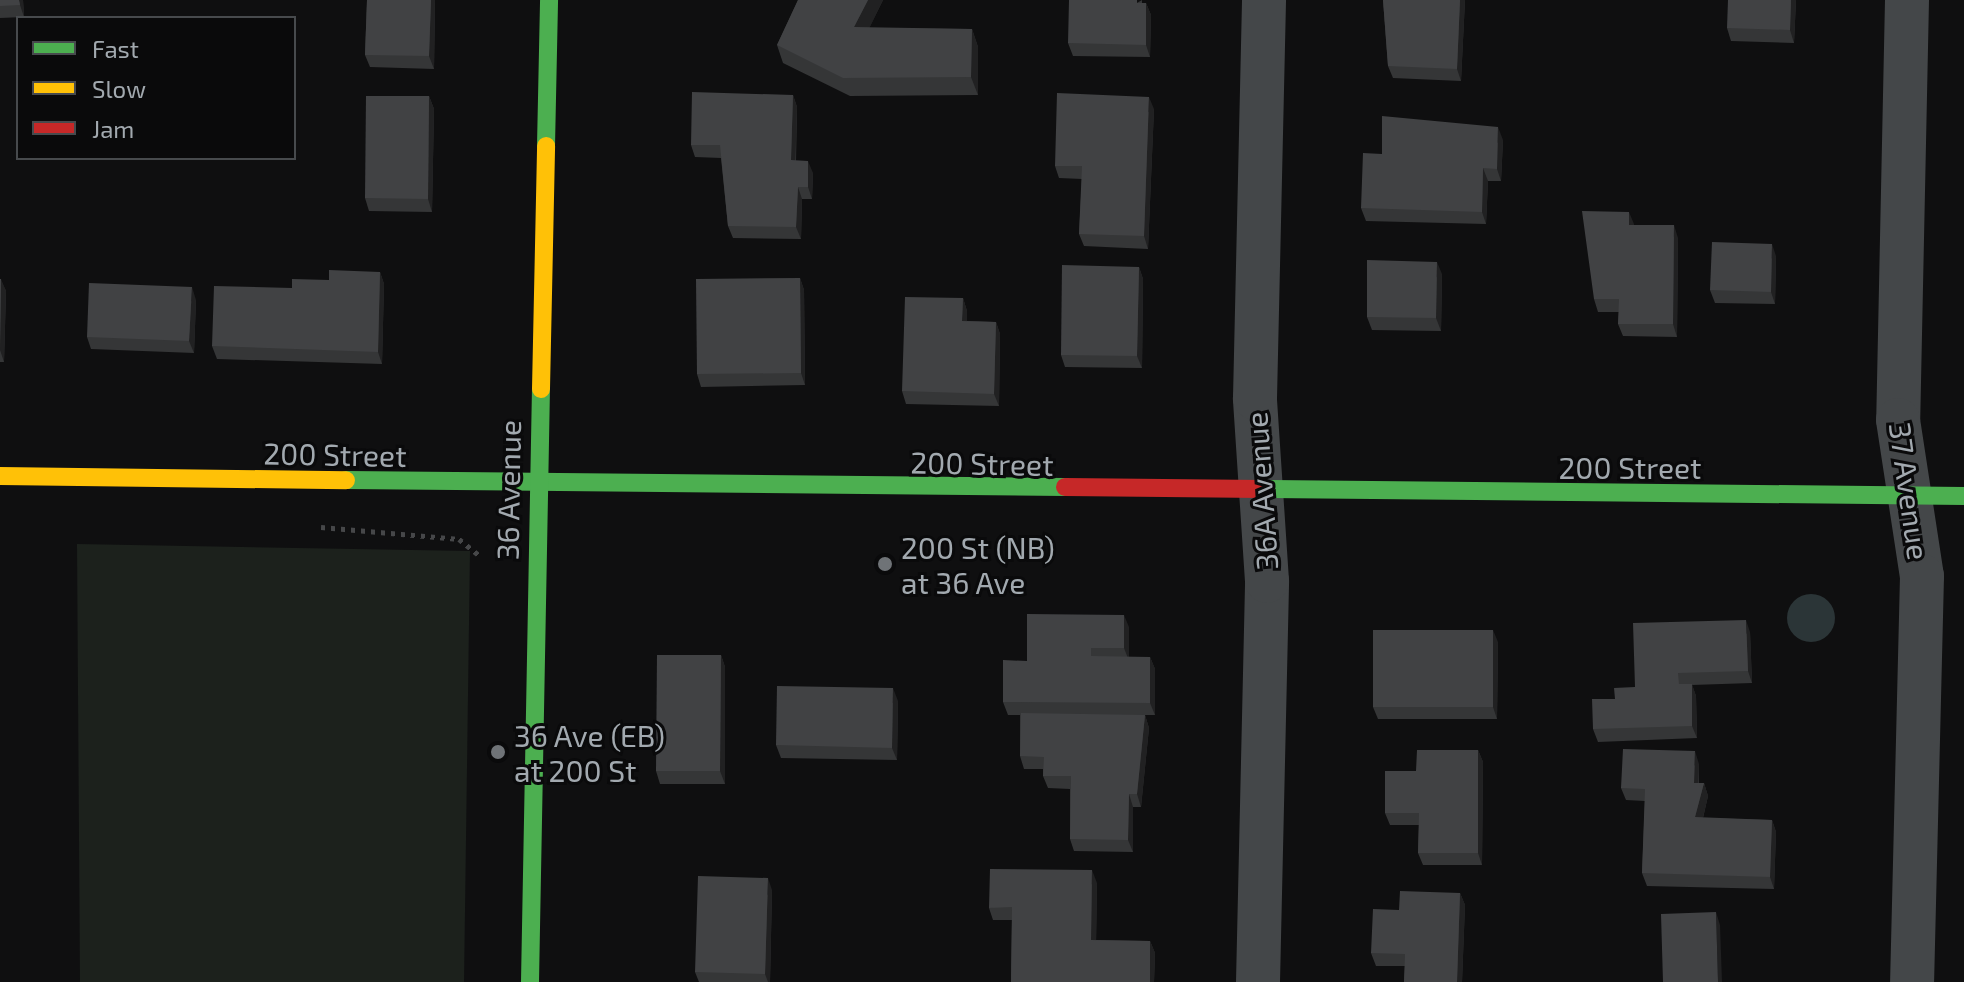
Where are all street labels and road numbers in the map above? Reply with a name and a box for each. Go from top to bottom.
street label: 36A Avenue [1237,410,1285,572]
street label: 36 Avenue [489,419,527,561]
street label: 37 Avenue [1882,420,1938,562]
street label: 200 Street [263,435,407,473]
street label: 200 Street [910,444,1054,482]
street label: 200 Street [1558,449,1702,485]

